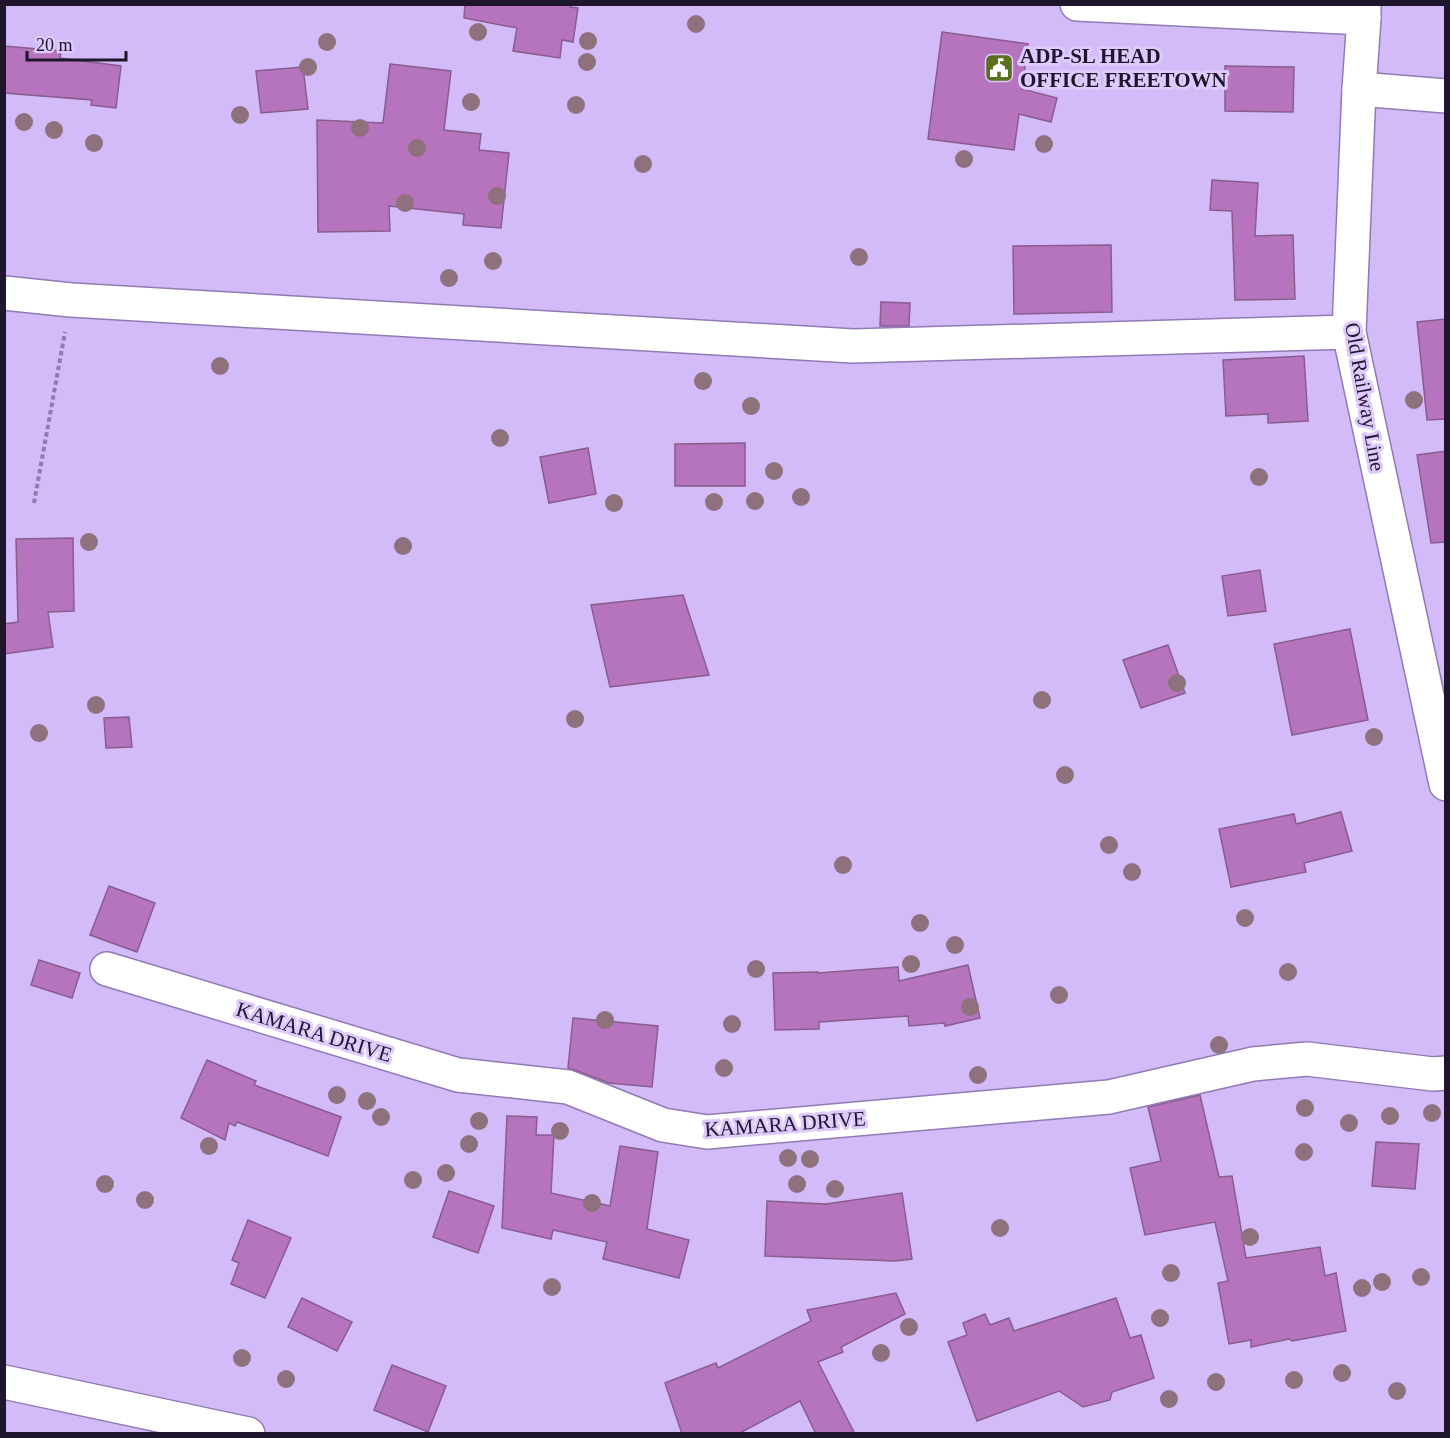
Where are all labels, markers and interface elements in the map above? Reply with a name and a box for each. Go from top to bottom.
scale bar [27,24,126,62]
text: 20 m [36,35,73,55]
place label: ADP-SL HEAD OFFICE FREETOWN [1020,44,1227,92]
public building icon: ADP-SL HEAD OFFICE FREETOWN [983,52,1015,84]
street label: Old Railway Line [1340,321,1390,473]
street label: KAMARA DRIVE [233,997,395,1067]
street label: KAMARA DRIVE [704,1106,866,1142]

